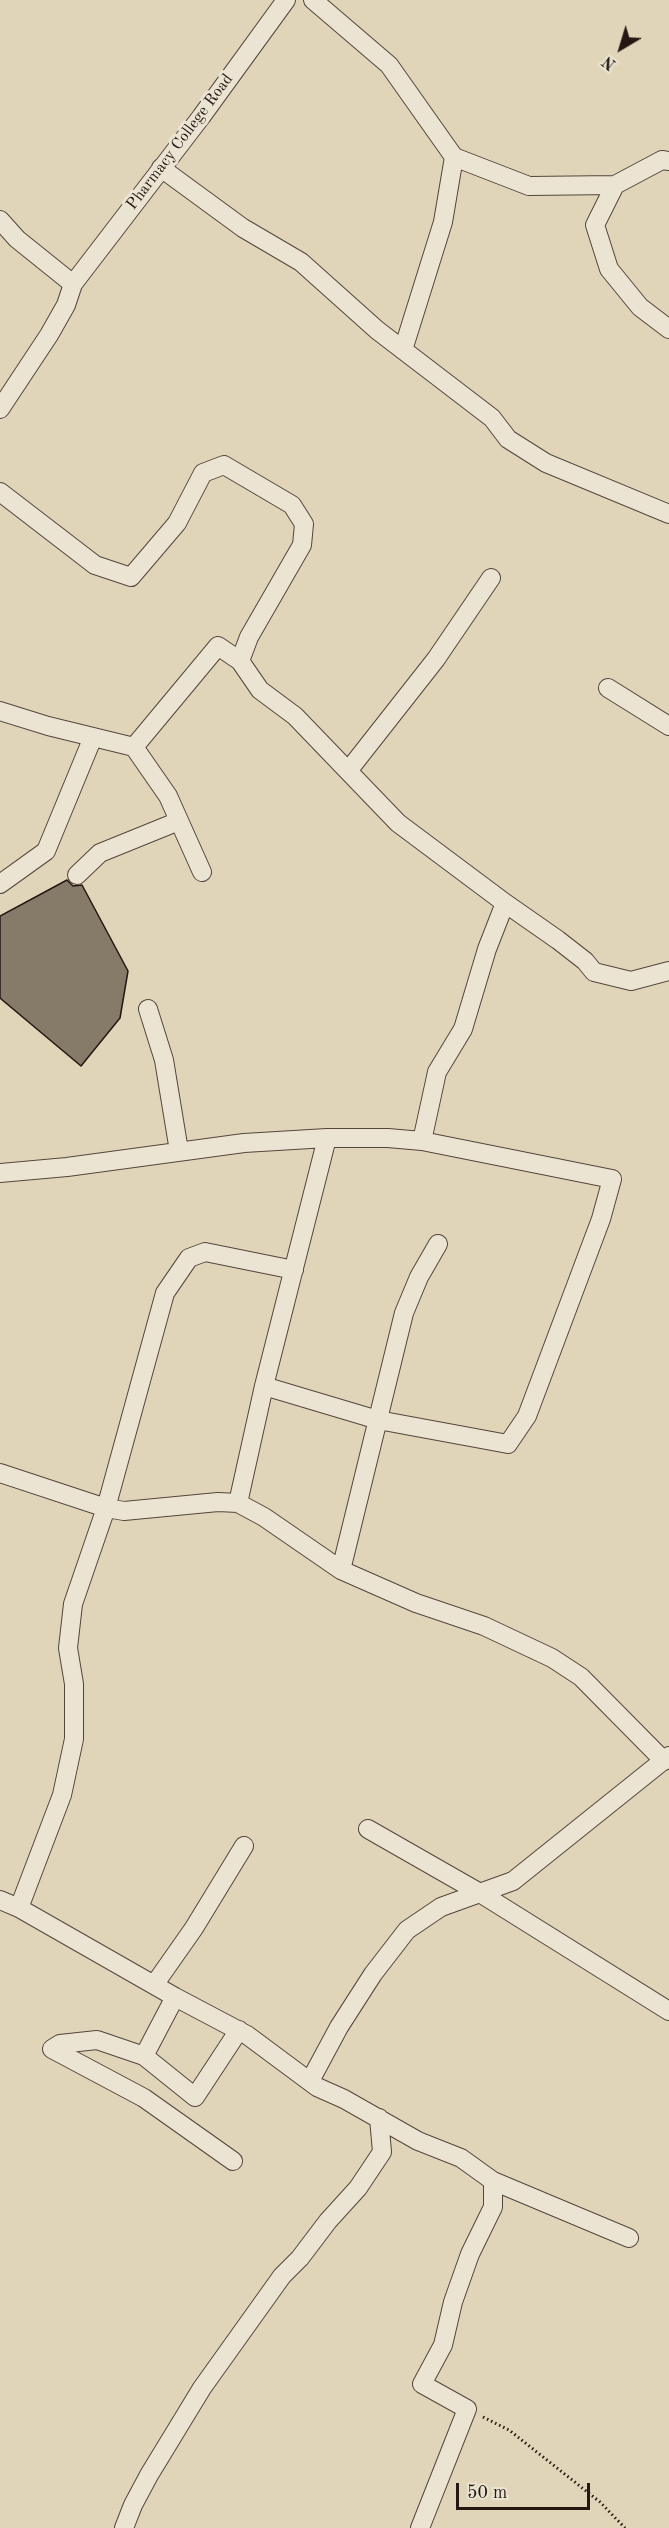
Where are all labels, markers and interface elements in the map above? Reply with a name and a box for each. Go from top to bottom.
north arrow [591,18,651,78]
text: N [600,52,620,72]
street label: Pharmacy College Road [123,70,237,214]
scale bar [459,2471,592,2509]
text: 50 m [467,2484,507,2502]

